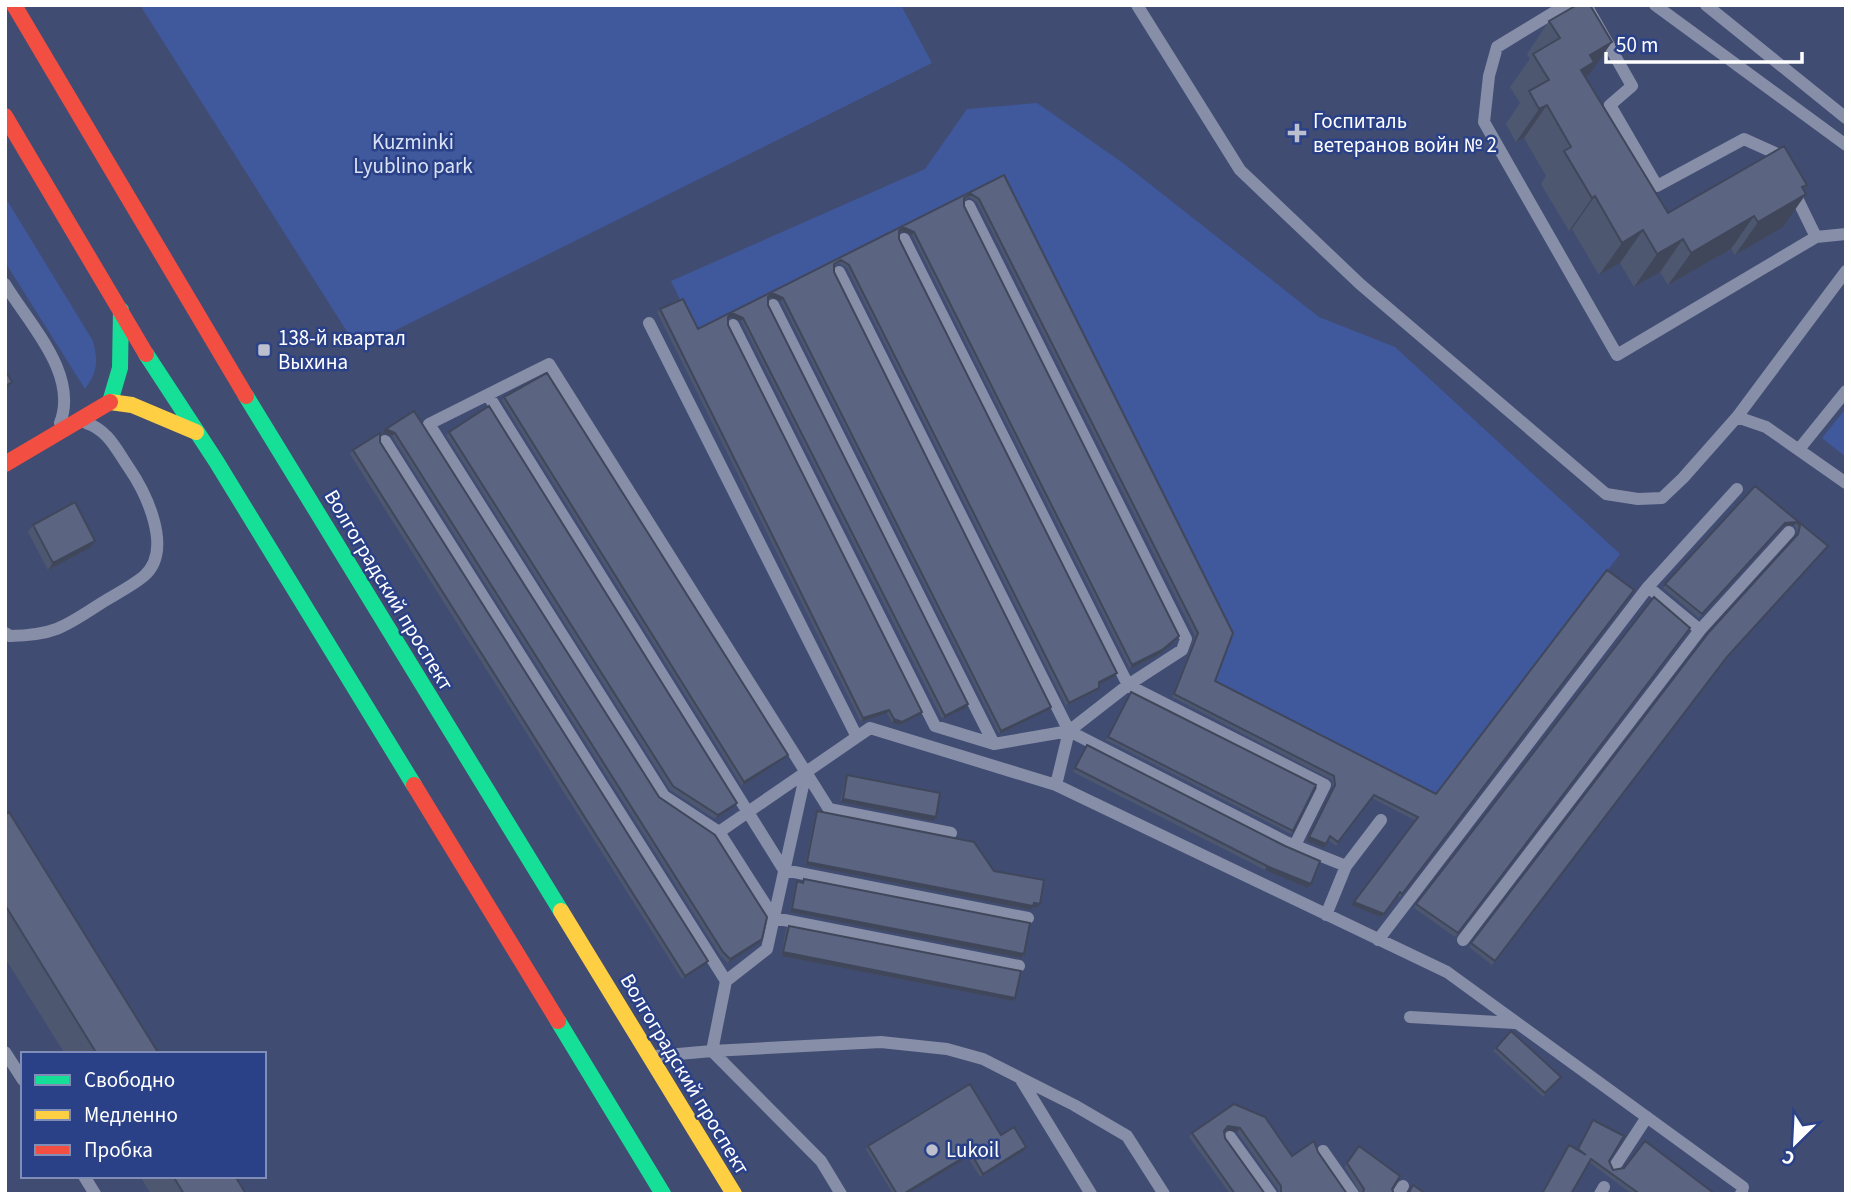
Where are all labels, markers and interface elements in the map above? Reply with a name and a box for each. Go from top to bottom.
scale bar [1606,21,1802,65]
text: 50 m [1616,30,1658,60]
place label: Госпиталь ветеранов войн № 2 [1313,106,1497,160]
marker: Госпиталь ветеранов войн № 2 [1287,123,1307,143]
park label: Kuzminki Lyublino park [353,127,473,181]
place label: 138-й квартал Выхина [278,323,406,377]
marker: 138-й квартал Выхина [256,342,272,358]
street label: Волгоградский проспект [317,484,461,696]
street label: Волгоградский проспект [613,968,757,1180]
legend [21,1052,266,1178]
text: Свободно [84,1065,175,1095]
text: Медленно [84,1100,178,1130]
north arrow [1760,1108,1830,1178]
text: Пробка [84,1135,153,1165]
place label: Lukoil [946,1135,999,1165]
marker: Lukoil [924,1142,940,1158]
text: С [1778,1143,1799,1172]

